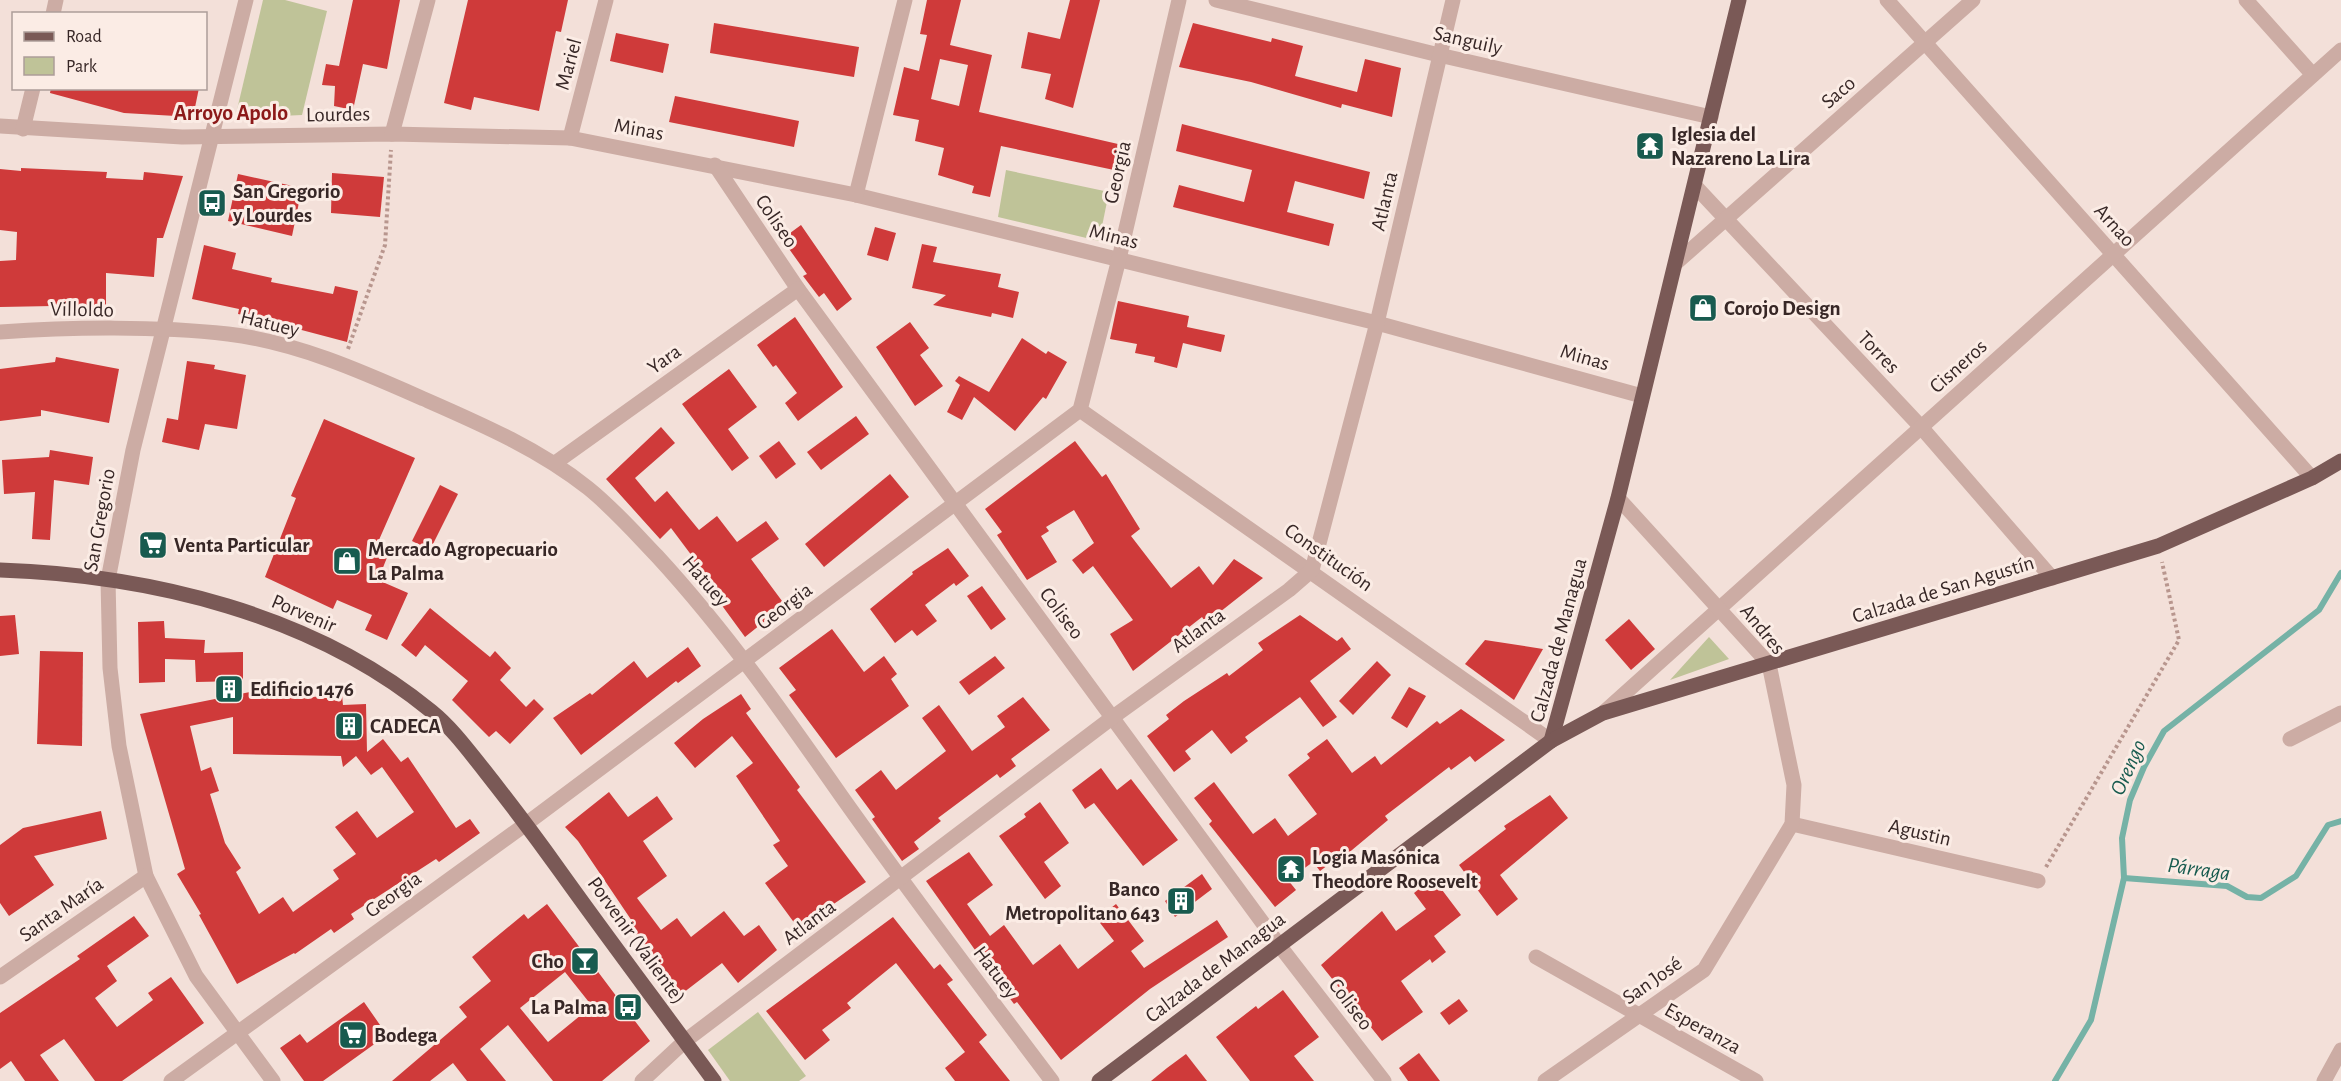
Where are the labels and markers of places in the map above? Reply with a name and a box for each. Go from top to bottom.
place label: Iglesia del Nazareno La Lira [1671,124,1810,169]
temple icon: Iglesia del Nazareno La Lira [1634,130,1666,162]
place label: San Gregorio y Lourdes [232,181,340,226]
bus stop icon: San Gregorio y Lourdes [196,187,228,219]
shop icon: Corojo Design [1687,292,1719,324]
place label: Corojo Design [1724,298,1841,319]
supermarket icon: Venta Particular [137,529,169,561]
place label: Venta Particular [174,535,310,556]
place label: Mercado Agropecuario La Palma [368,539,558,584]
shop icon: Mercado Agropecuario La Palma [331,545,363,577]
building icon: Edificio 1476 [213,673,245,705]
place label: Edificio 1476 [250,679,354,700]
building icon: CADECA [333,710,365,742]
place label: CADECA [370,716,441,737]
place label: Logia Masónica Theodore Roosevelt [1312,847,1478,892]
temple icon: Logia Masónica Theodore Roosevelt [1275,853,1307,885]
place label: Banco Metropolitano 643 [1005,879,1160,924]
building icon: Banco Metropolitano 643 [1165,885,1197,917]
bar icon: Cho [569,945,601,977]
place label: Cho [531,951,564,972]
bus stop icon: La Palma [612,991,644,1023]
place label: La Palma [531,997,607,1018]
supermarket icon: Bodega [337,1019,369,1051]
place label: Bodega [374,1025,438,1046]

